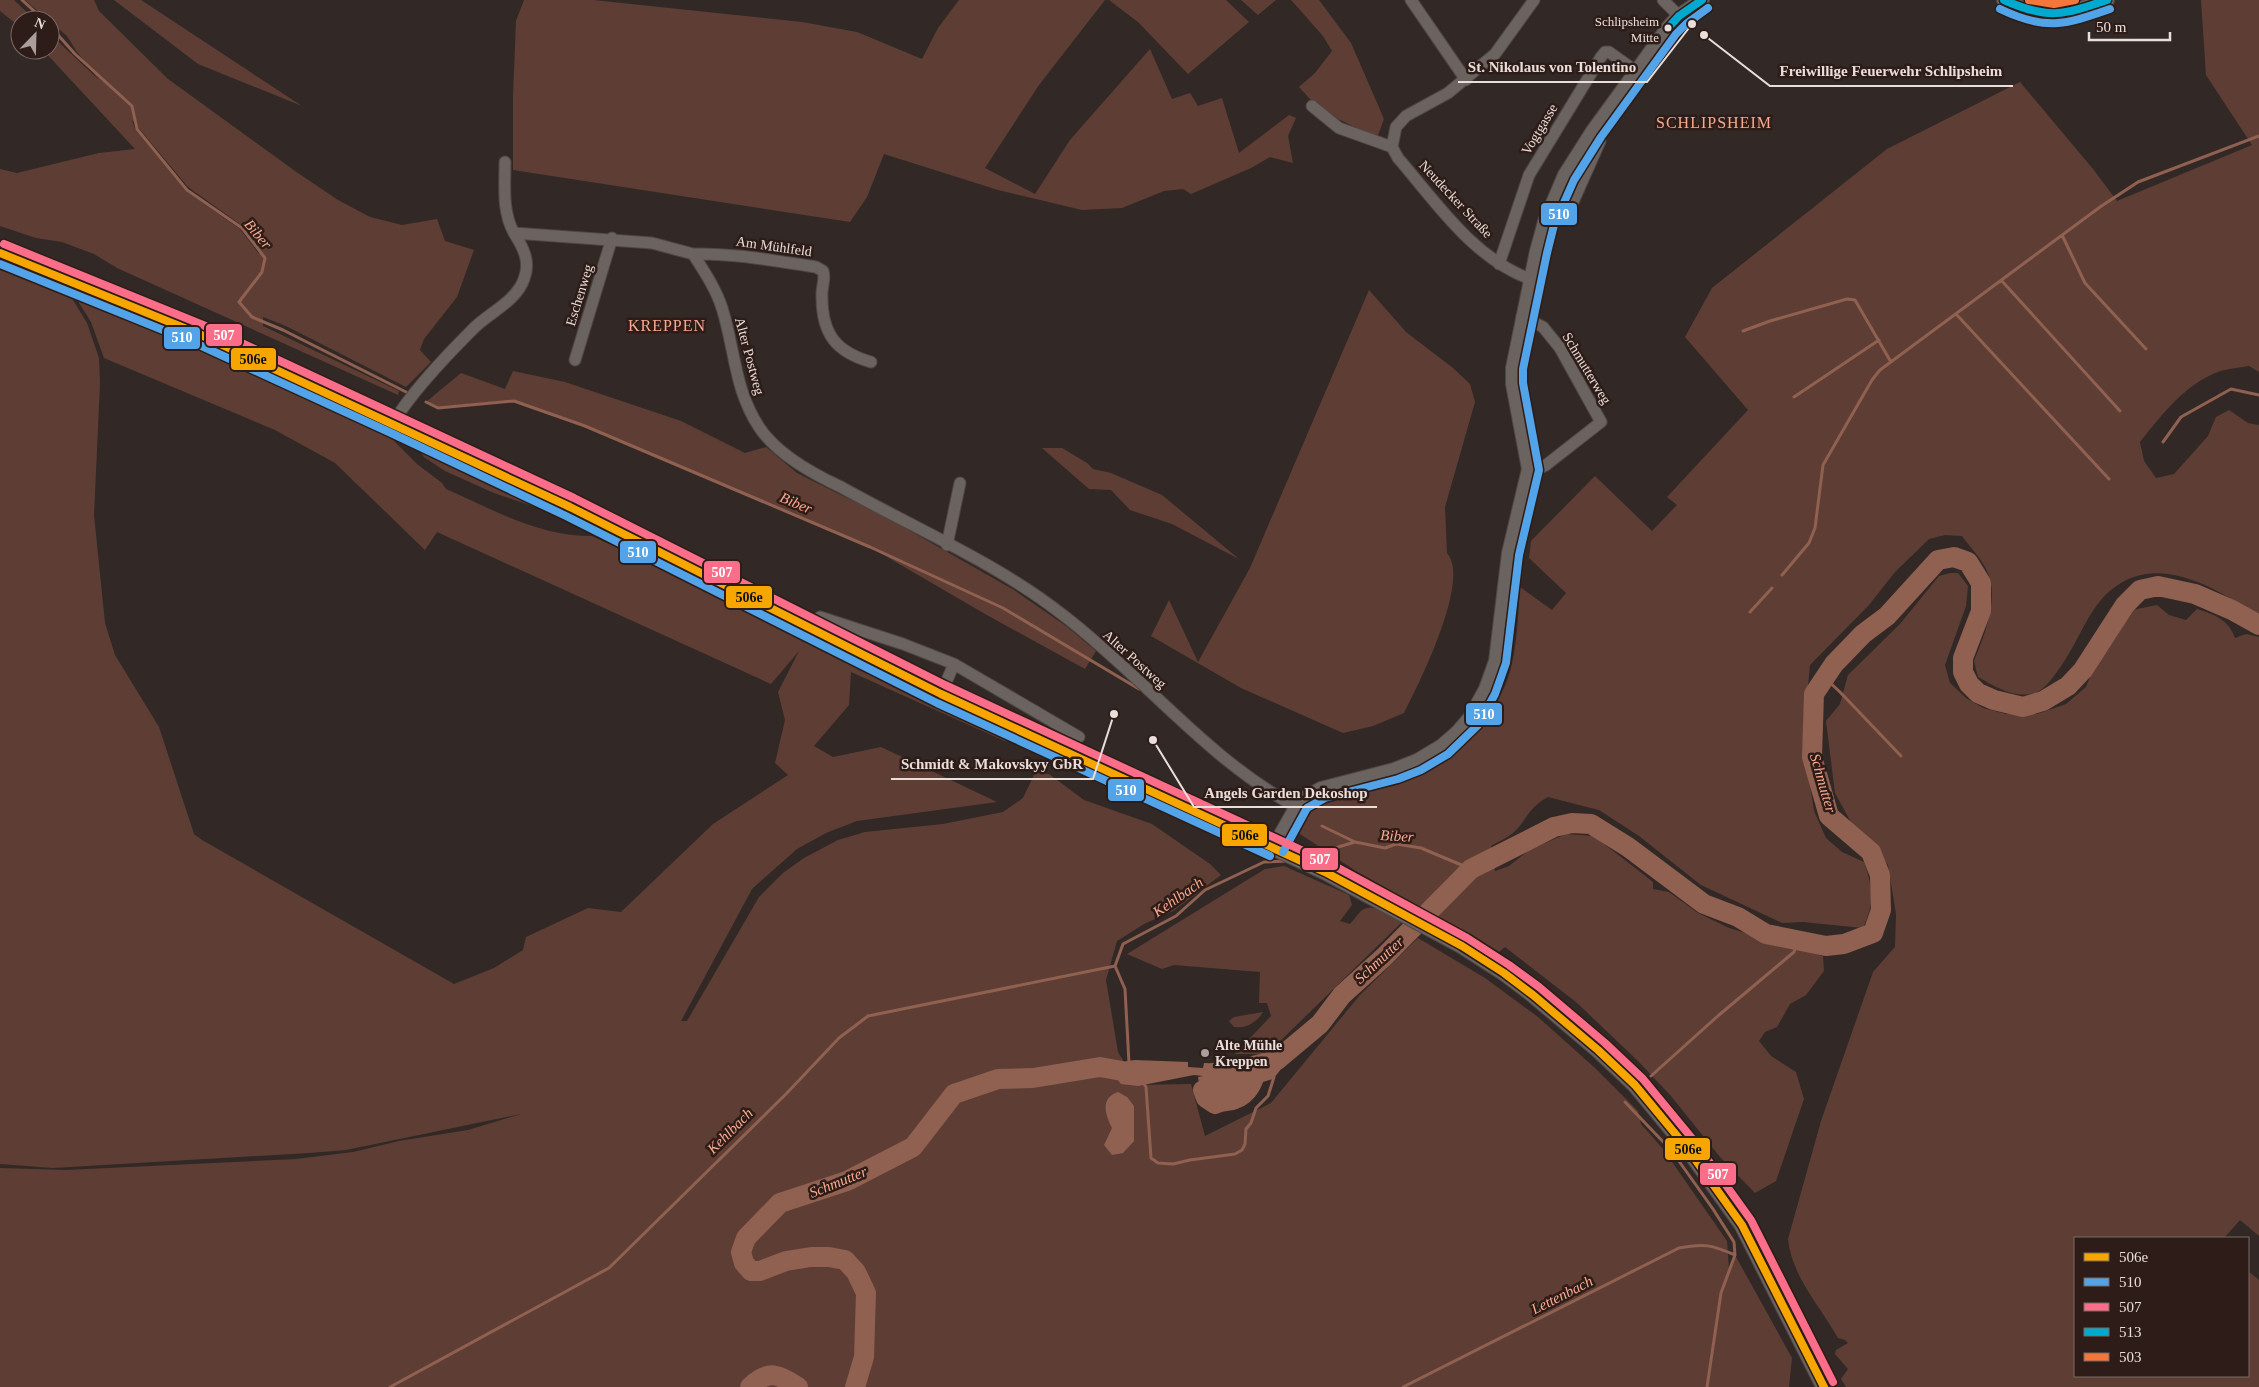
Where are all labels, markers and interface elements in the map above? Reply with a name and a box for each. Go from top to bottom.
north arrow [10,10,60,60]
scale bar [2089,10,2170,42]
place label: Schlipsheim Mitte [1595,14,1659,45]
text: N [32,15,47,32]
text: 50 m [2096,19,2127,35]
marker: Schlipsheim Mitte [1663,23,1673,33]
callout: St. Nikolaus von Tolentino [1458,52,1647,82]
callout: Freiwillige Feuerwehr Schlipsheim [1770,56,2013,86]
text: St. Nikolaus von Tolentino [1468,59,1636,75]
text: Freiwillige Feuerwehr Schlipsheim [1780,63,2003,79]
street label: Vogtgasse [1518,101,1560,157]
district label: SCHLIPSHEIM [1656,114,1772,131]
street label: Neudecker Straße [1416,158,1495,241]
line badge: 510 [1540,202,1578,226]
text: 510 [1549,207,1570,222]
water label: Biber [241,216,275,252]
street label: Am Mühlfeld [735,234,813,259]
street label: Eschenweg [563,262,596,328]
street label: Alter Postweg [732,316,767,397]
district label: KREPPEN [628,317,706,334]
line badge: 507 [205,323,243,347]
line badge: 510 [163,326,201,350]
text: 507 [214,328,235,343]
text: 510 [172,330,193,345]
street label: Schmutterweg [1559,330,1614,407]
line badge: 506e [230,347,277,371]
text: 506e [239,352,267,367]
water label: Biber [778,489,815,517]
line badge: 510 [619,540,657,564]
text: 510 [628,545,649,560]
line badge: 507 [703,560,741,584]
text: 507 [712,565,733,580]
line badge: 506e [725,585,773,609]
text: 506e [735,590,763,605]
street label: Alter Postweg [1100,627,1169,692]
line badge: 510 [1465,702,1503,726]
text: 510 [1474,707,1495,722]
callout: Schmidt & Makovskyy GbR [891,749,1093,779]
water label: Schmutter [1807,752,1839,815]
text: Schmidt & Makovskyy GbR [901,756,1083,772]
callout: Angels Garden Dekoshop [1194,777,1377,807]
line badge: 510 [1107,778,1145,802]
text: 510 [1116,783,1137,798]
text: Angels Garden Dekoshop [1204,785,1368,801]
line badge: 506e [1221,823,1268,847]
water label: Biber [1380,827,1414,845]
text: 506e [1231,828,1259,843]
line badge: 507 [1301,847,1339,871]
text: 507 [1310,852,1331,867]
water label: Kehlbach [1149,874,1206,921]
water label: Schmutter [1351,933,1407,987]
place label: Alte Mühle Kreppen [1215,1038,1282,1069]
marker: Alte Mühle Kreppen [1199,1047,1211,1059]
water label: Kehlbach [703,1105,756,1158]
line badge: 506e [1664,1137,1711,1161]
text: 506e [1674,1142,1702,1157]
line badge: 507 [1699,1162,1737,1186]
water label: Schmutter [807,1163,869,1201]
text: 507 [1708,1167,1729,1182]
legend [2074,1237,2249,1377]
text: 506e [2119,1249,2149,1265]
water label: Lettenbach [1528,1273,1595,1318]
text: 510 [2119,1274,2142,1290]
text: 507 [2119,1299,2142,1315]
text: 513 [2119,1324,2142,1340]
text: 503 [2119,1349,2142,1365]

